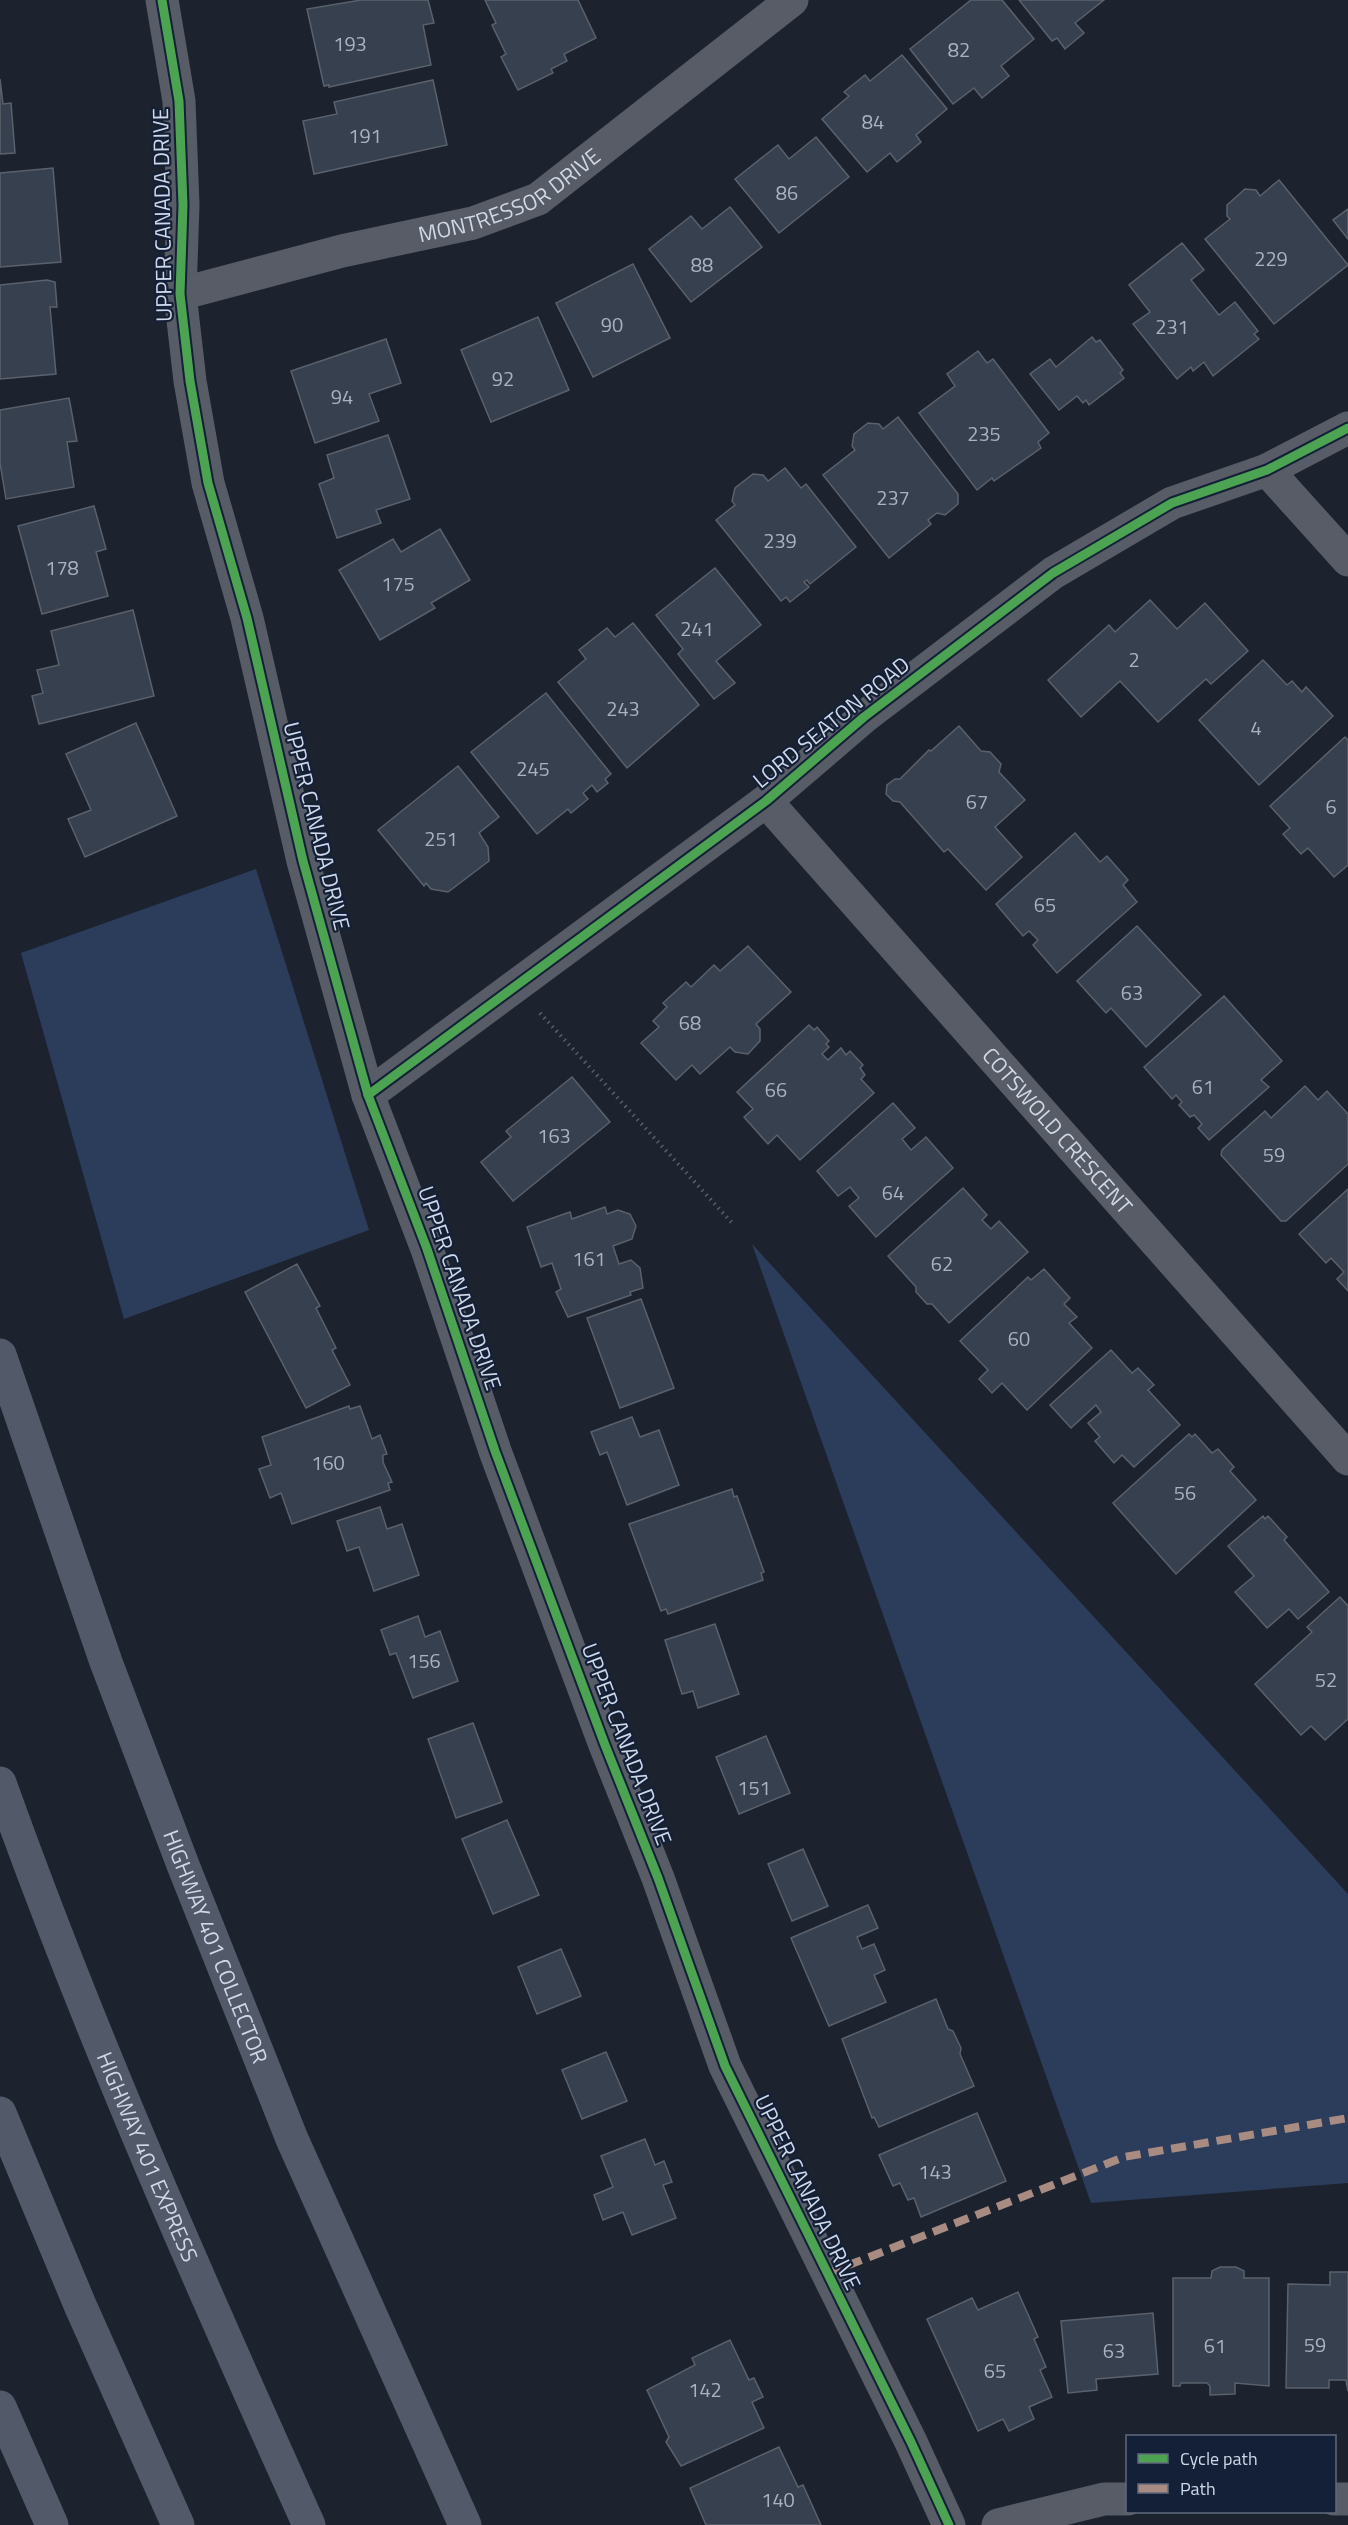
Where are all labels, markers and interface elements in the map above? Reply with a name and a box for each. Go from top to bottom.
house number: 193 [333,28,367,59]
house number: 82 [948,34,970,65]
house number: 84 [862,106,884,137]
street label: UPPER CANADA DRIVE [143,108,181,322]
house number: 191 [348,120,382,151]
street label: MONTRESSOR DRIVE [415,139,608,251]
house number: 86 [776,177,798,208]
house number: 229 [1254,243,1288,274]
house number: 88 [691,249,713,280]
house number: 90 [601,309,623,340]
house number: 231 [1155,311,1189,342]
house number: 92 [492,363,514,394]
house number: 94 [331,381,353,412]
house number: 235 [967,418,1001,449]
house number: 237 [876,482,910,513]
house number: 239 [763,525,797,556]
house number: 178 [45,552,79,583]
house number: 175 [381,568,415,599]
house number: 241 [680,613,714,644]
house number: 2 [1128,644,1140,675]
street label: LORD SEATON ROAD [745,648,917,796]
house number: 243 [606,693,640,724]
house number: 4 [1250,712,1262,743]
street label: UPPER CANADA DRIVE [275,718,359,934]
house number: 245 [516,753,550,784]
house number: 67 [966,786,988,817]
house number: 6 [1325,791,1337,822]
house number: 251 [424,823,458,854]
house number: 65 [1034,889,1056,920]
house number: 63 [1121,977,1143,1008]
house number: 68 [679,1007,701,1038]
street label: COTSWOLD CRESCENT [974,1039,1141,1222]
house number: 61 [1192,1071,1214,1102]
house number: 66 [765,1074,787,1105]
house number: 163 [537,1120,571,1151]
house number: 59 [1263,1139,1285,1170]
house number: 64 [882,1177,904,1208]
street label: UPPER CANADA DRIVE [409,1181,511,1395]
house number: 161 [572,1243,606,1274]
house number: 62 [931,1248,953,1279]
house number: 60 [1008,1323,1030,1354]
house number: 160 [311,1447,345,1478]
house number: 56 [1174,1477,1196,1508]
street label: UPPER CANADA DRIVE [573,1638,681,1850]
house number: 156 [407,1645,441,1676]
house number: 52 [1315,1664,1337,1695]
house number: 151 [737,1772,771,1803]
street label: HIGHWAY 401 COLLECTOR [154,1825,277,2069]
street label: HIGHWAY 401 EXPRESS [88,2047,207,2267]
street label: UPPER CANADA DRIVE [746,2088,870,2296]
house number: 143 [918,2156,952,2187]
house number: 59 [1304,2329,1326,2360]
house number: 61 [1204,2330,1226,2361]
house number: 63 [1103,2335,1125,2366]
house number: 65 [984,2355,1006,2386]
house number: 142 [688,2374,722,2405]
legend [1126,2435,1336,2513]
text: Cycle path [1180,2445,1258,2472]
text: Path [1180,2475,1216,2502]
house number: 140 [761,2484,795,2515]

